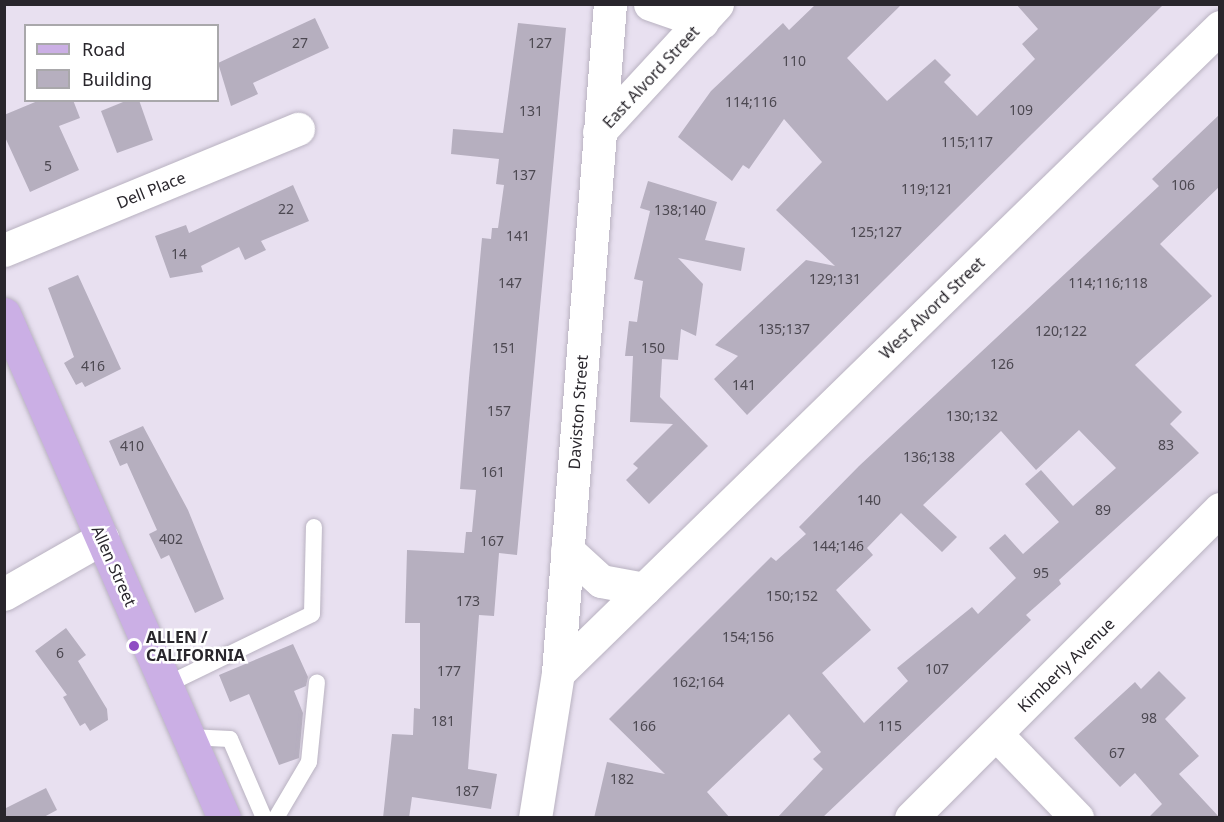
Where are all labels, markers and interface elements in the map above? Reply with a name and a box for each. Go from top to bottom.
street label: East Alvord Street [599,22,703,132]
legend [24,24,219,102]
house number: 27 [292,35,308,51]
house number: 127 [528,35,552,51]
text: Road [82,37,125,61]
house number: 110 [782,53,806,69]
text: Building [82,67,152,91]
house number: 114;116 [725,94,777,110]
house number: 109 [1009,102,1033,118]
house number: 131 [519,103,543,119]
house number: 115;117 [941,134,993,150]
house number: 5 [44,158,52,174]
street label: Dell Place [114,167,188,213]
house number: 137 [512,167,536,183]
house number: 106 [1171,177,1195,193]
house number: 119;121 [901,181,953,197]
house number: 22 [278,201,294,217]
house number: 138;140 [654,202,706,218]
house number: 125;127 [850,224,902,240]
house number: 141 [506,228,530,244]
house number: 14 [171,246,187,262]
street label: West Alvord Street [876,253,988,363]
house number: 129;131 [809,271,861,287]
house number: 147 [498,275,522,291]
house number: 114;116;118 [1068,275,1148,291]
house number: 135;137 [758,321,810,337]
house number: 120;122 [1035,323,1087,339]
house number: 151 [492,340,516,356]
house number: 150 [641,340,665,356]
street label: Daviston Street [564,354,592,470]
house number: 126 [990,356,1014,372]
house number: 416 [81,358,105,374]
house number: 141 [732,377,756,393]
house number: 157 [487,403,511,419]
house number: 130;132 [946,408,998,424]
house number: 83 [1158,437,1174,453]
house number: 410 [120,438,144,454]
house number: 136;138 [903,449,955,465]
house number: 161 [481,464,505,480]
house number: 140 [857,492,881,508]
house number: 89 [1095,502,1111,518]
street label: Allen Street [88,523,140,609]
house number: 402 [159,531,183,547]
house number: 167 [480,533,504,549]
house number: 144;146 [812,538,864,554]
house number: 95 [1033,565,1049,581]
house number: 150;152 [766,588,818,604]
house number: 173 [456,593,480,609]
street label: Kimberly Avenue [1014,614,1118,716]
place label: ALLEN / CALIFORNIA [146,627,245,665]
house number: 154;156 [722,629,774,645]
marker: ALLEN / CALIFORNIA [127,639,141,653]
house number: 6 [56,645,64,661]
house number: 107 [925,661,949,677]
house number: 177 [437,663,461,679]
house number: 162;164 [672,674,724,690]
house number: 98 [1141,710,1157,726]
house number: 181 [431,713,455,729]
house number: 166 [632,718,656,734]
house number: 115 [878,718,902,734]
house number: 67 [1109,745,1125,761]
house number: 182 [610,771,634,787]
house number: 187 [455,783,479,799]

